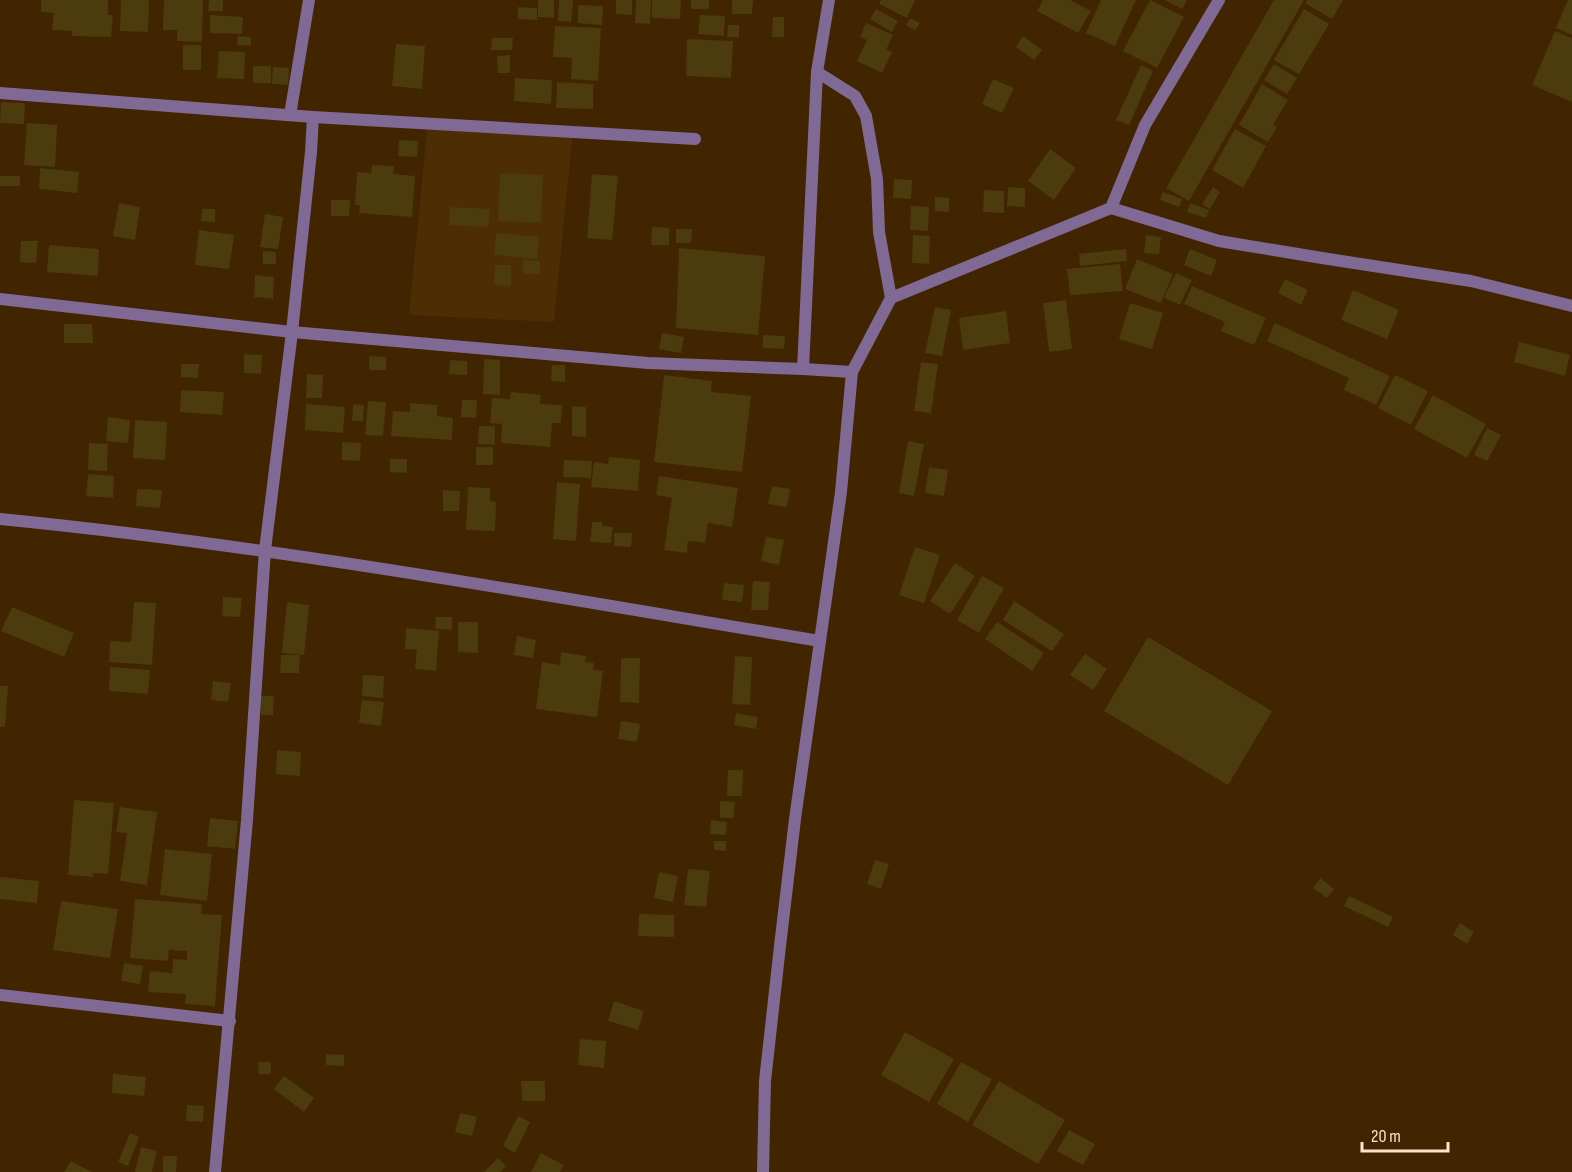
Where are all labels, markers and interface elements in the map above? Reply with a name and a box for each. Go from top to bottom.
scale bar [1362,1115,1448,1153]
text: 20 m [1371,1126,1401,1147]

